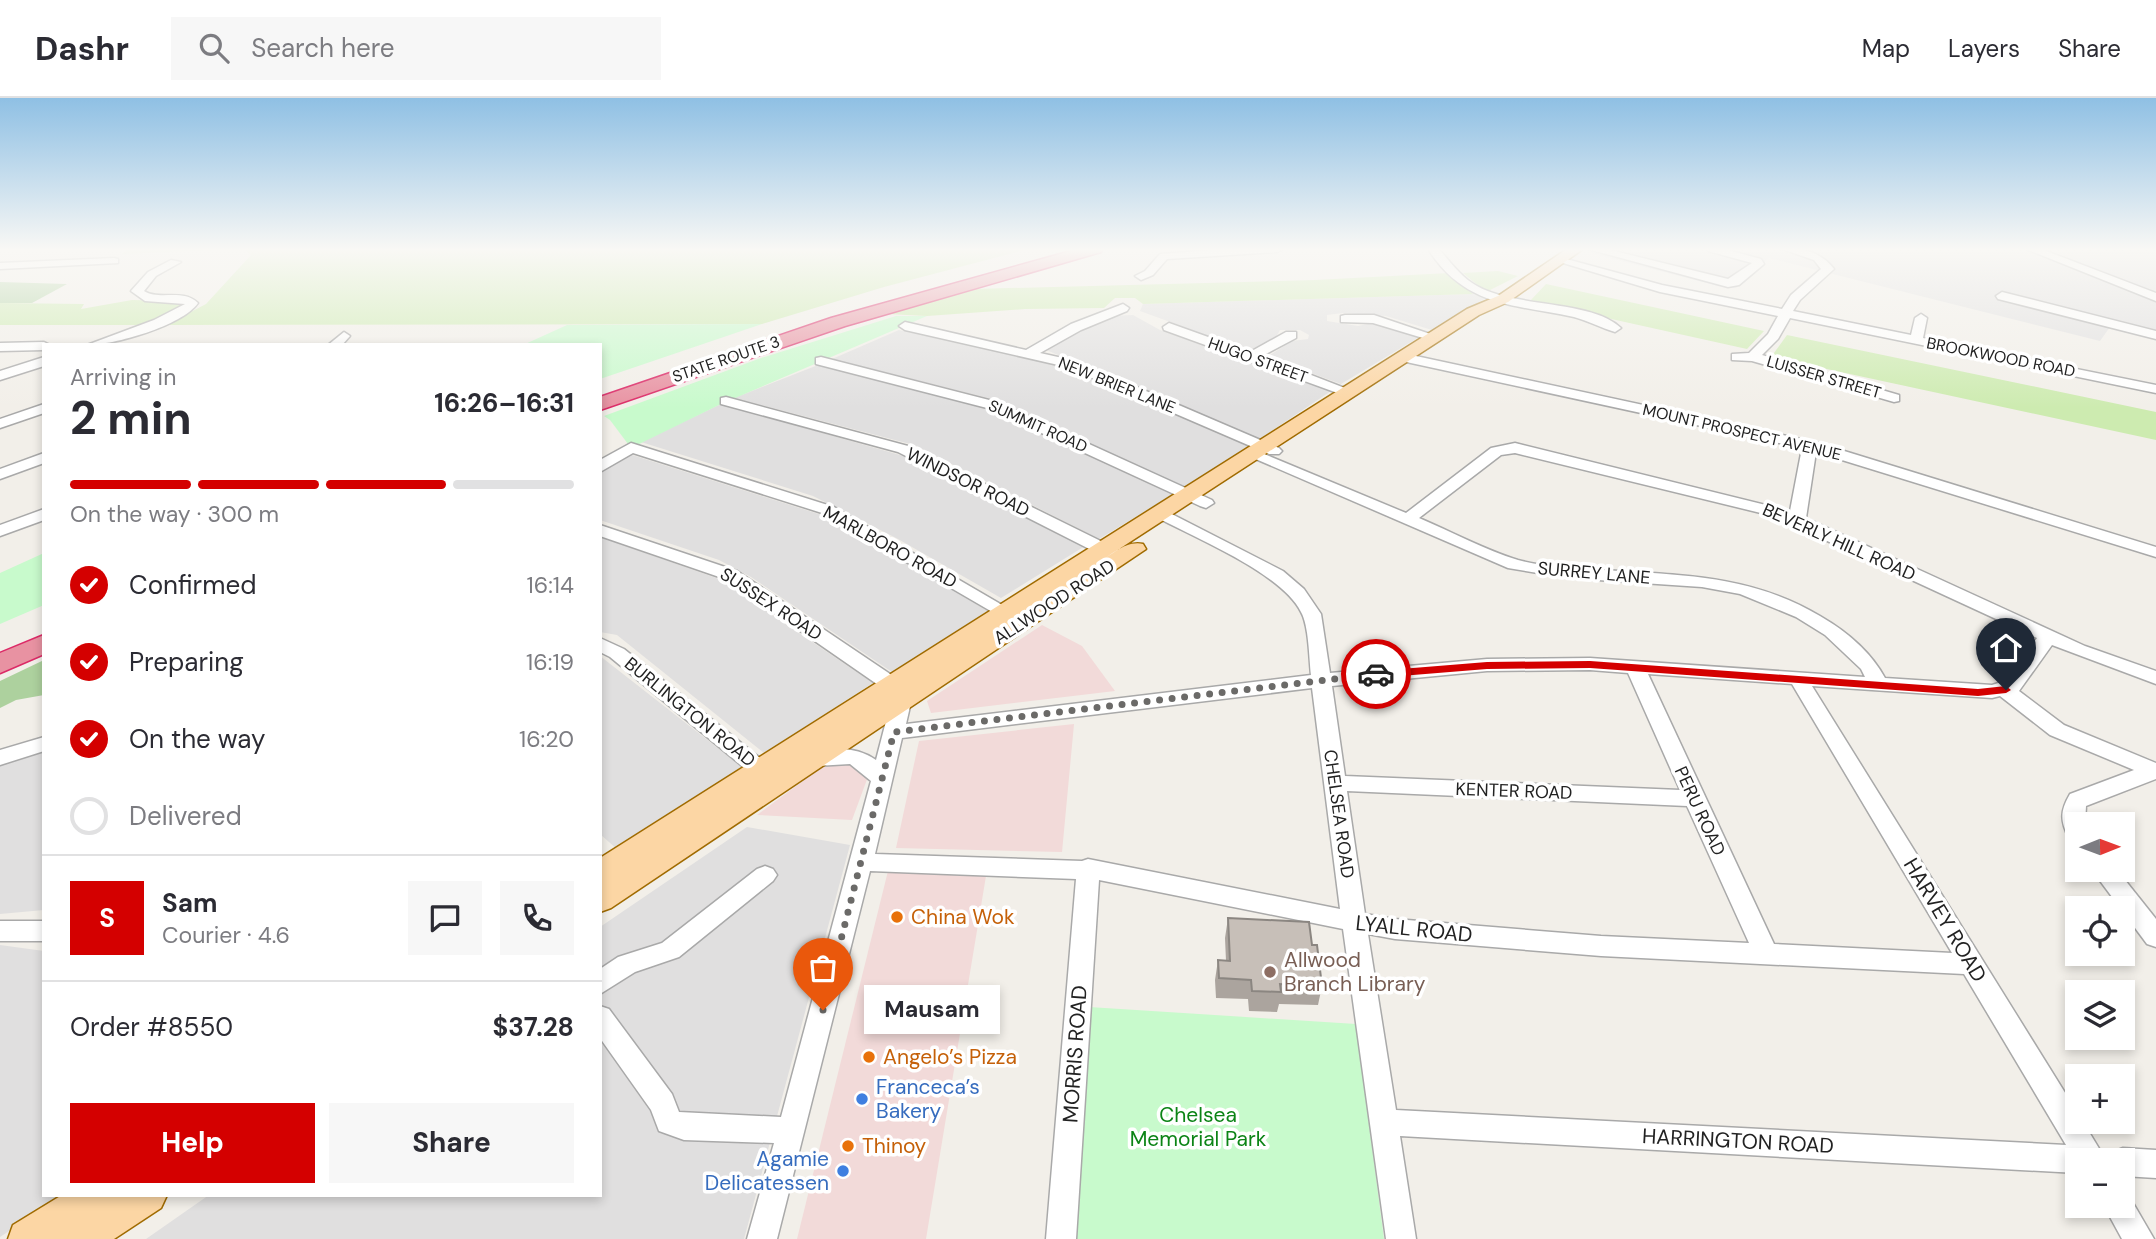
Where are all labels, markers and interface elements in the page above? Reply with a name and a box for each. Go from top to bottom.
search box [171,17,661,80]
text: Dashr [35,27,129,70]
icon: search [195,29,233,67]
text: Search here [251,31,395,65]
text: Map [1862,33,1910,64]
text: Layers [1948,33,2020,64]
text: Share [2058,33,2121,64]
street label: STATE ROUTE 3 [669,331,783,387]
street label: HUGO STREET [1205,332,1311,388]
street label: BROOKWOOD ROAD [1925,332,2077,382]
street label: LUISSER STREET [1764,351,1884,403]
street label: NEW BRIER LANE [1055,352,1179,418]
text: Arriving in [70,362,176,392]
text: 16:26–16:31 [434,386,574,420]
text: 2 min [70,388,192,448]
street label: SUMMIT ROAD [985,395,1091,457]
street label: MOUNT PROSPECT AVENUE [1641,399,1843,465]
street label: WINDSOR ROAD [902,442,1034,522]
street label: BEVERLY HILL ROAD [1759,497,1919,587]
text: On the way · 300 m [70,499,279,529]
street label: MARLBORO ROAD [819,500,961,594]
street label: ALLWOOD ROAD [989,554,1119,650]
street label: SURREY LANE [1537,556,1651,590]
street label: SUSSEX ROAD [715,562,827,646]
icon: check [70,566,108,604]
text: Confirmed [129,568,256,602]
text: 16:14 [527,570,574,600]
pin [1976,618,2036,690]
icon: home [1987,629,2025,667]
courier [1341,639,1411,709]
icon: check [70,643,108,681]
text: Preparing [129,645,244,679]
text: 16:19 [526,647,574,677]
street label: BURLINGTON ROAD [620,652,760,772]
icon: car [1357,655,1395,693]
icon: check [70,720,108,758]
text: On the way [129,722,265,756]
text: 16:20 [519,724,574,754]
street label: CHELSEA ROAD [1318,748,1360,880]
street label: PERU ROAD [1669,762,1731,860]
street label: KENTER ROAD [1455,777,1573,805]
text: Delivered [129,799,242,833]
north arrow [2065,812,2135,882]
map controls [2065,812,2135,1218]
street label: HARVEY ROAD [1897,853,1993,987]
button: chat [408,881,482,955]
button: phone [500,881,574,955]
text: Sam [162,886,217,920]
button: locate [2065,896,2135,966]
text: S [99,901,115,935]
place label: China Wok [911,903,1015,931]
marker: China Wok [889,909,905,925]
street label: LYALL ROAD [1354,909,1474,949]
text: Courier · 4.6 [162,920,290,950]
pin [793,938,853,1010]
place label: Allwood Branch Library [1284,946,1426,998]
icon: bag [804,949,842,987]
marker: Allwood Branch Library [1262,964,1278,980]
button: layers [2065,980,2135,1050]
street label: MORRIS ROAD [1056,984,1094,1124]
callout: Mausam [865,986,1001,1034]
text: Mausam [884,994,980,1024]
text: Order #8550 [70,1010,233,1044]
text: $37.28 [493,1010,574,1044]
place label: Angelo’s Pizza [883,1043,1017,1071]
marker: Angelo’s Pizza [861,1049,877,1065]
button: + [2065,1064,2135,1134]
place label: Franceca’s Bakery [876,1073,980,1125]
marker: Franceca’s Bakery [854,1091,870,1107]
park label: Chelsea Memorial Park [1130,1101,1267,1153]
button: Help [70,1103,315,1183]
button: Share [329,1103,574,1183]
street label: HARRINGTON ROAD [1641,1122,1835,1160]
place label: Thinoy [862,1132,927,1160]
marker: Thinoy [840,1138,856,1154]
place label: Agamie Delicatessen [705,1145,829,1197]
button: − [2065,1148,2135,1218]
marker: Agamie Delicatessen [835,1163,851,1179]

